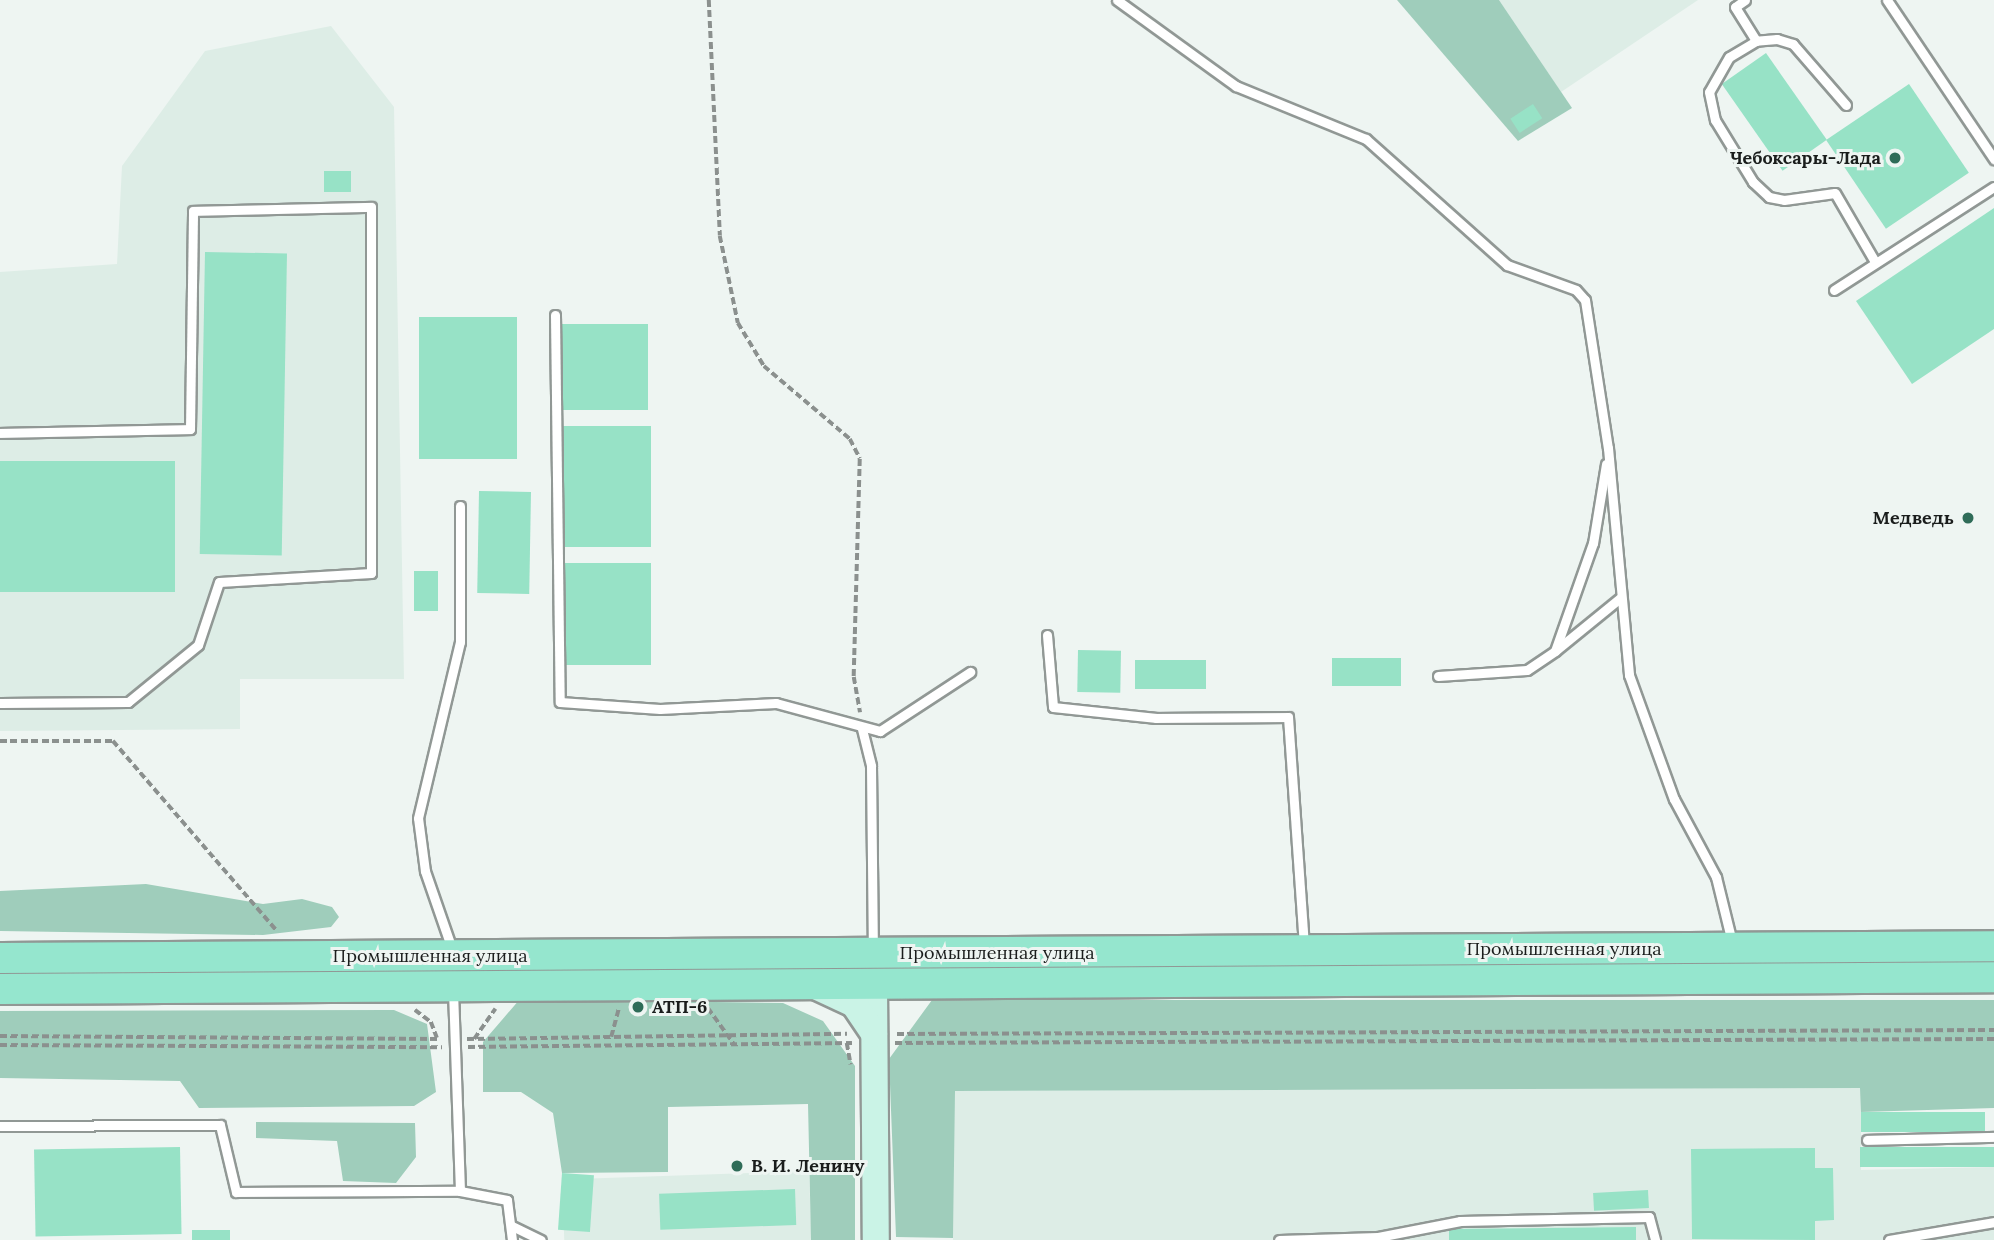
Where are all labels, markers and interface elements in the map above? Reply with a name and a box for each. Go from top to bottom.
place label: Чебоксары-Лада [1730,147,1881,169]
marker: Чебоксары-Лада [1887,150,1903,166]
place label: Медведь [1872,507,1954,529]
marker: Медведь [1960,510,1976,526]
street label: Промышленная улица [1467,938,1661,960]
street label: Промышленная улица [900,942,1094,964]
street label: Промышленная улица [333,945,527,967]
place label: АТП-6 [652,996,707,1018]
marker: АТП-6 [630,999,646,1015]
place label: В. И. Ленину [751,1155,864,1177]
marker: В. И. Ленину [729,1158,745,1174]

